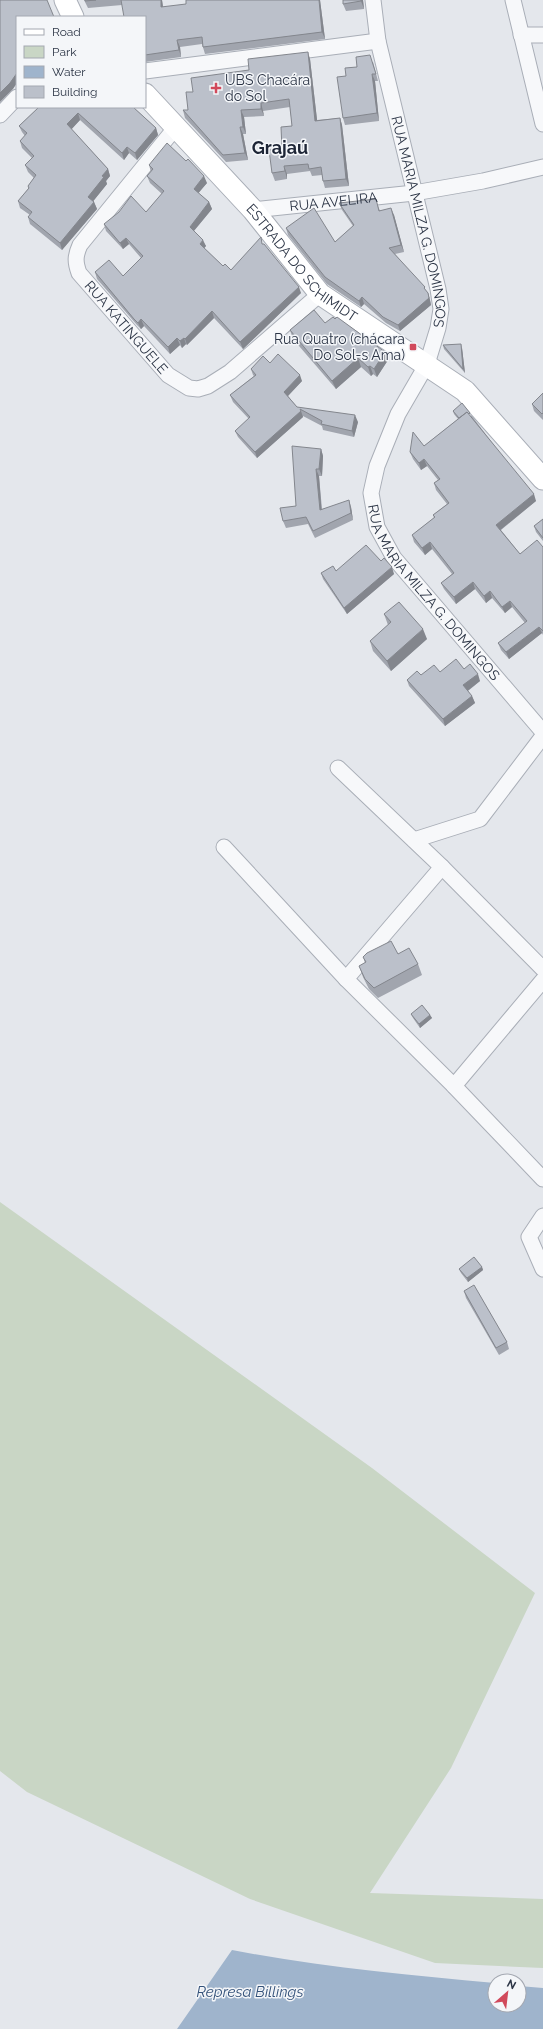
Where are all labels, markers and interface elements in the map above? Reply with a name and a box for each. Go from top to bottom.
legend [16,16,146,108]
text: Road [52,25,81,39]
text: Park [52,45,77,59]
text: Water [52,65,86,79]
place label: UBS Chacára do Sol [225,72,310,104]
marker: UBS Chacára do Sol [210,82,222,94]
text: Building [52,85,98,99]
street label: RUA MARIA MILZA G. DOMINGOS [388,114,449,329]
district label: Grajaú [252,137,308,158]
street label: RUA AVELIRA [289,189,379,214]
street label: ESTRADA DO SCHIMIDT [243,200,361,325]
street label: RUA KATINGUELE [81,277,171,377]
place label: Rua Quatro (chácara Do Sol-s Ama) [274,331,405,363]
marker: Rua Quatro (chácara Do Sol-s Ama) [408,342,418,352]
street label: RUA MARIA MILZA G. DOMINGOS [365,503,503,684]
north arrow [487,1973,527,2013]
text: N [505,1977,518,1992]
water label: Represa Billings [196,1983,304,2001]

